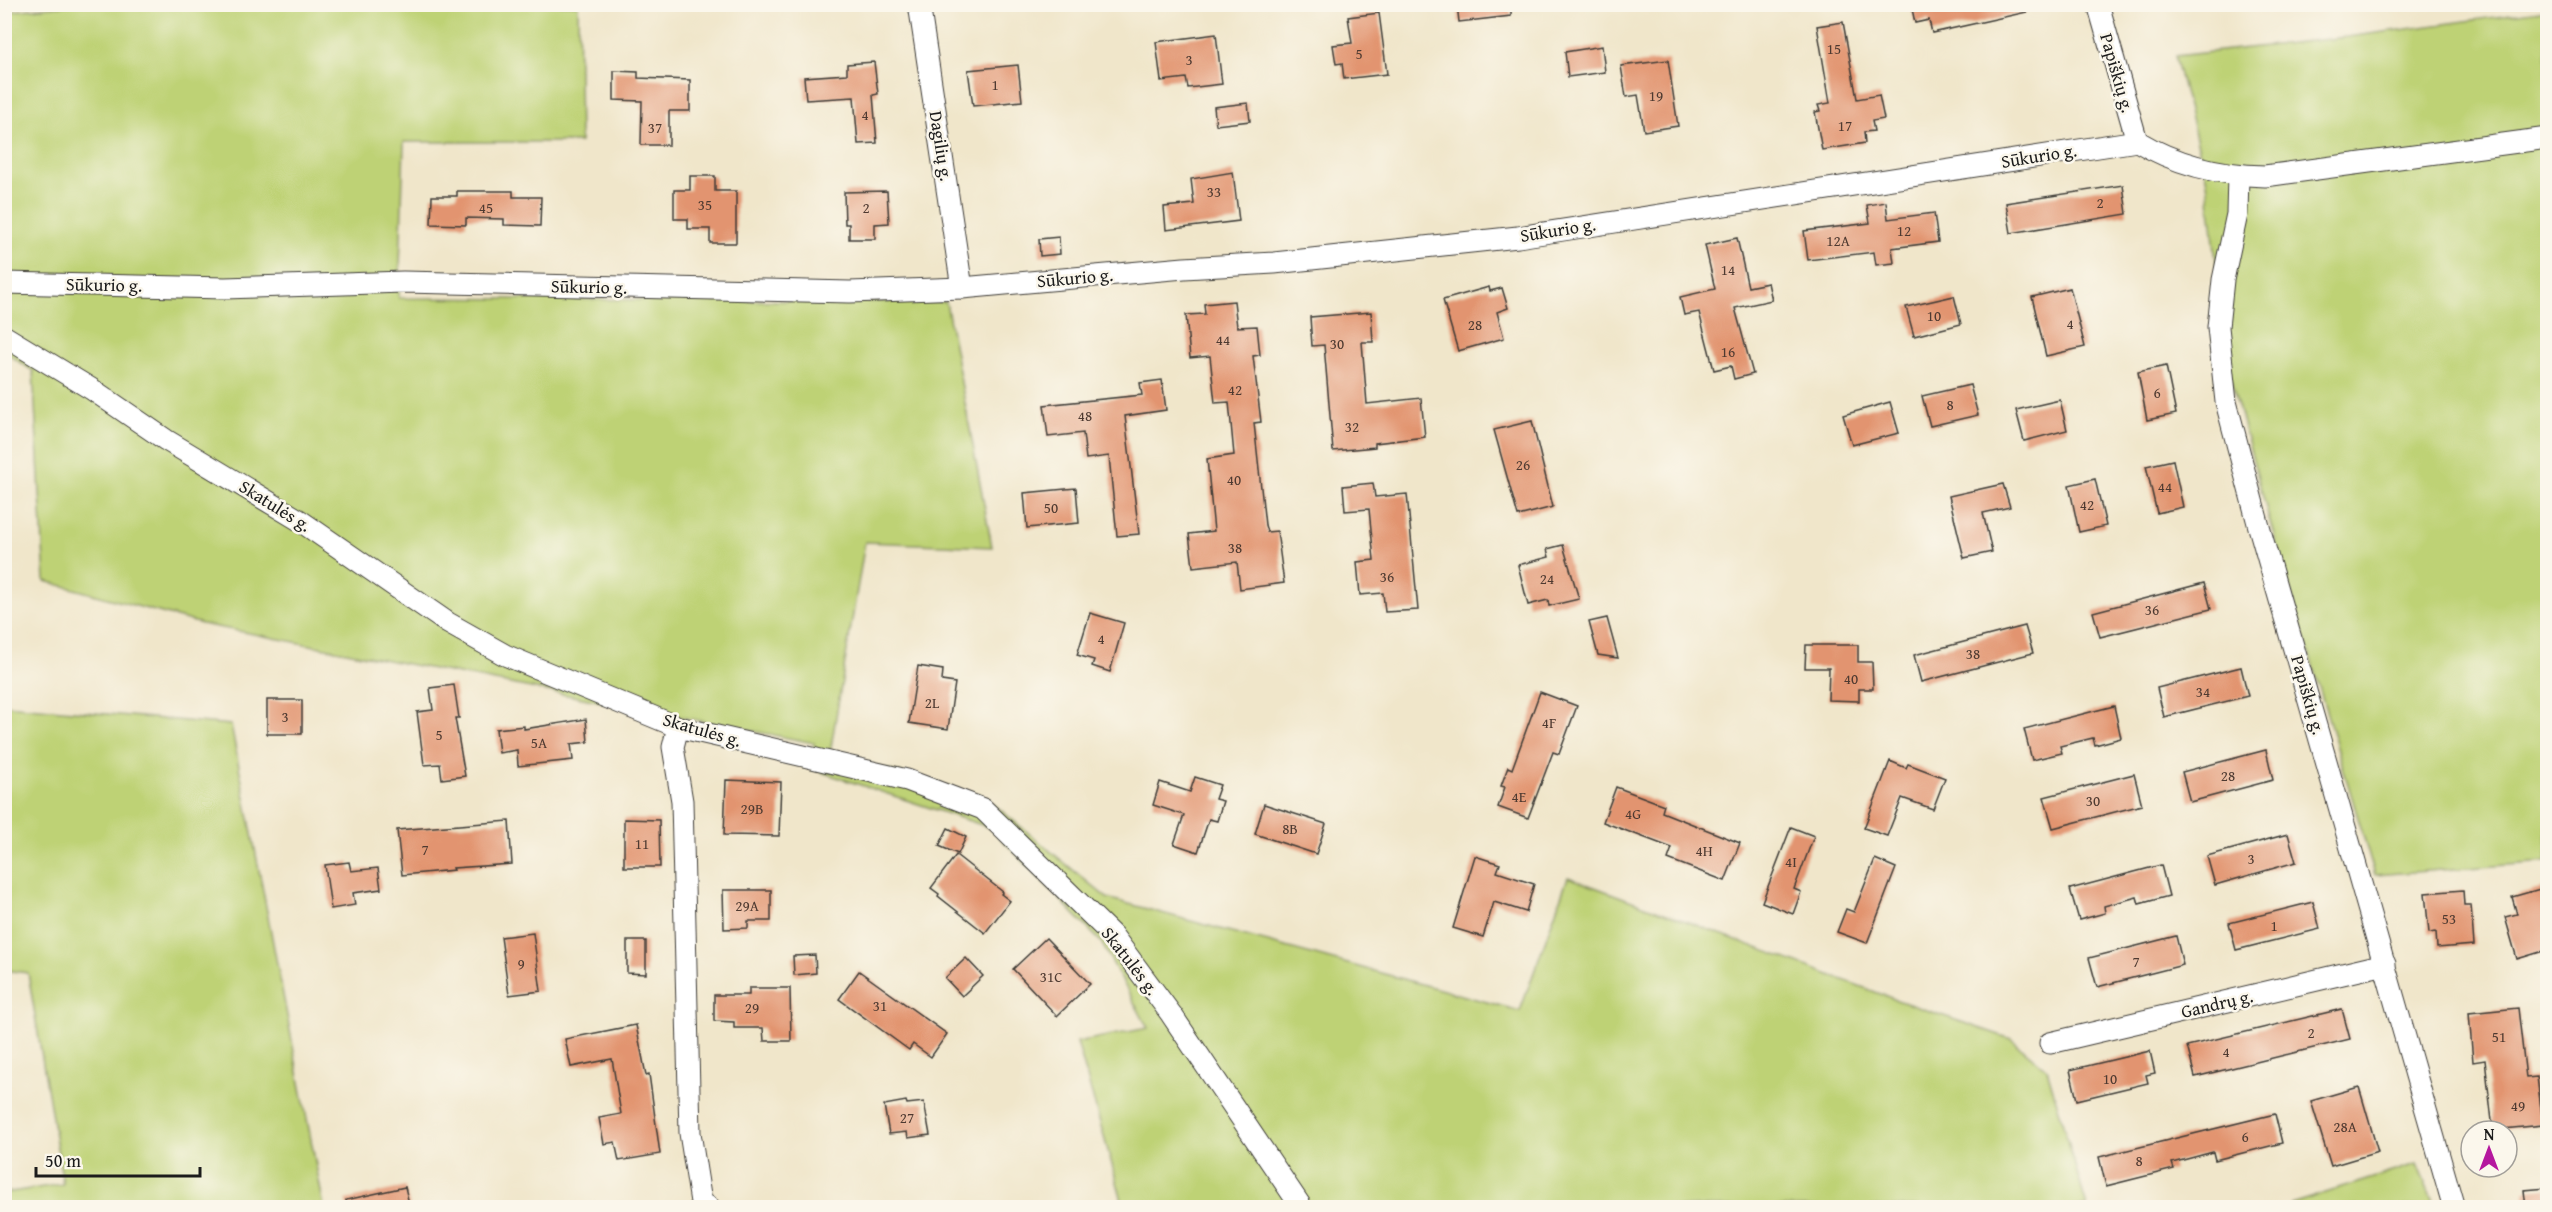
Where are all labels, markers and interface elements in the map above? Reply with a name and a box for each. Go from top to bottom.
street label: Papiškių g. [2093,30,2142,116]
house number: 15 [1827,38,1841,59]
house number: 5 [1355,43,1363,64]
house number: 3 [1185,49,1193,70]
house number: 1 [991,74,999,95]
house number: 19 [1649,85,1663,106]
house number: 4 [861,104,869,125]
street label: Dagilių g. [923,109,960,183]
house number: 17 [1838,115,1852,136]
house number: 37 [648,117,662,138]
street label: Sūkurio g. [1999,136,2079,175]
house number: 33 [1207,181,1221,202]
house number: 2 [2096,192,2104,213]
house number: 35 [698,194,712,215]
house number: 45 [479,197,493,218]
house number: 2 [862,197,870,218]
street label: Sūkurio g. [1518,210,1598,249]
house number: 12 [1897,220,1911,241]
house number: 12A [1826,230,1850,251]
house number: 14 [1721,259,1735,280]
street label: Sūkurio g. [1036,261,1114,294]
street label: Sūkurio g. [66,270,142,299]
street label: Sūkurio g. [551,272,627,301]
house number: 10 [1927,305,1941,326]
house number: 4 [2066,313,2074,334]
house number: 28 [1468,314,1482,335]
house number: 44 [1216,329,1230,350]
house number: 30 [1330,333,1344,354]
house number: 16 [1721,341,1735,362]
house number: 42 [1228,379,1242,400]
house number: 6 [2153,382,2161,403]
house number: 8 [1946,394,1954,415]
house number: 48 [1078,405,1092,426]
house number: 32 [1345,416,1359,437]
house number: 26 [1516,454,1530,475]
house number: 40 [1227,469,1241,490]
street label: Skatulės g. [234,473,317,538]
house number: 44 [2158,476,2172,497]
house number: 42 [2080,494,2094,515]
house number: 50 [1044,497,1058,518]
house number: 38 [1228,537,1242,558]
house number: 36 [1380,566,1394,587]
house number: 24 [1540,568,1554,589]
house number: 36 [2145,599,2159,620]
house number: 4 [1097,628,1105,649]
house number: 38 [1966,643,1980,664]
street label: Papiškių g. [2284,652,2333,738]
house number: 40 [1844,668,1858,689]
house number: 34 [2196,681,2210,702]
house number: 2L [925,692,940,713]
street label: Skatulės g. [660,705,745,754]
house number: 3 [281,706,289,727]
house number: 4F [1542,712,1556,733]
house number: 5 [435,724,443,745]
house number: 5A [531,732,547,753]
house number: 28 [2221,765,2235,786]
house number: 4E [1512,786,1527,807]
house number: 30 [2086,790,2100,811]
house number: 29B [741,798,763,819]
house number: 4G [1625,803,1641,824]
house number: 8B [1282,818,1298,839]
house number: 11 [635,833,649,854]
house number: 7 [421,839,429,860]
house number: 4H [1695,840,1713,861]
house number: 3 [2247,848,2255,869]
house number: 4I [1785,851,1797,872]
house number: 29A [735,895,759,916]
house number: 53 [2442,908,2456,929]
house number: 1 [2270,915,2278,936]
street label: Skatulės g. [1095,921,1166,1001]
house number: 7 [2132,951,2140,972]
house number: 9 [517,953,525,974]
house number: 31C [1040,966,1062,987]
street label: Gandrų g. [2178,982,2256,1025]
house number: 31 [873,995,887,1016]
house number: 29 [745,997,759,1018]
house number: 2 [2307,1022,2315,1043]
house number: 51 [2492,1026,2506,1047]
house number: 4 [2222,1041,2230,1062]
house number: 10 [2103,1068,2117,1089]
house number: 49 [2511,1095,2525,1116]
house number: 27 [900,1107,914,1128]
house number: 28A [2333,1116,2357,1137]
north arrow [2459,1119,2519,1179]
text: N [2484,1122,2495,1146]
house number: 6 [2241,1126,2249,1147]
scale bar [36,1140,200,1178]
text: 50 m [45,1147,81,1174]
house number: 8 [2135,1150,2143,1171]

